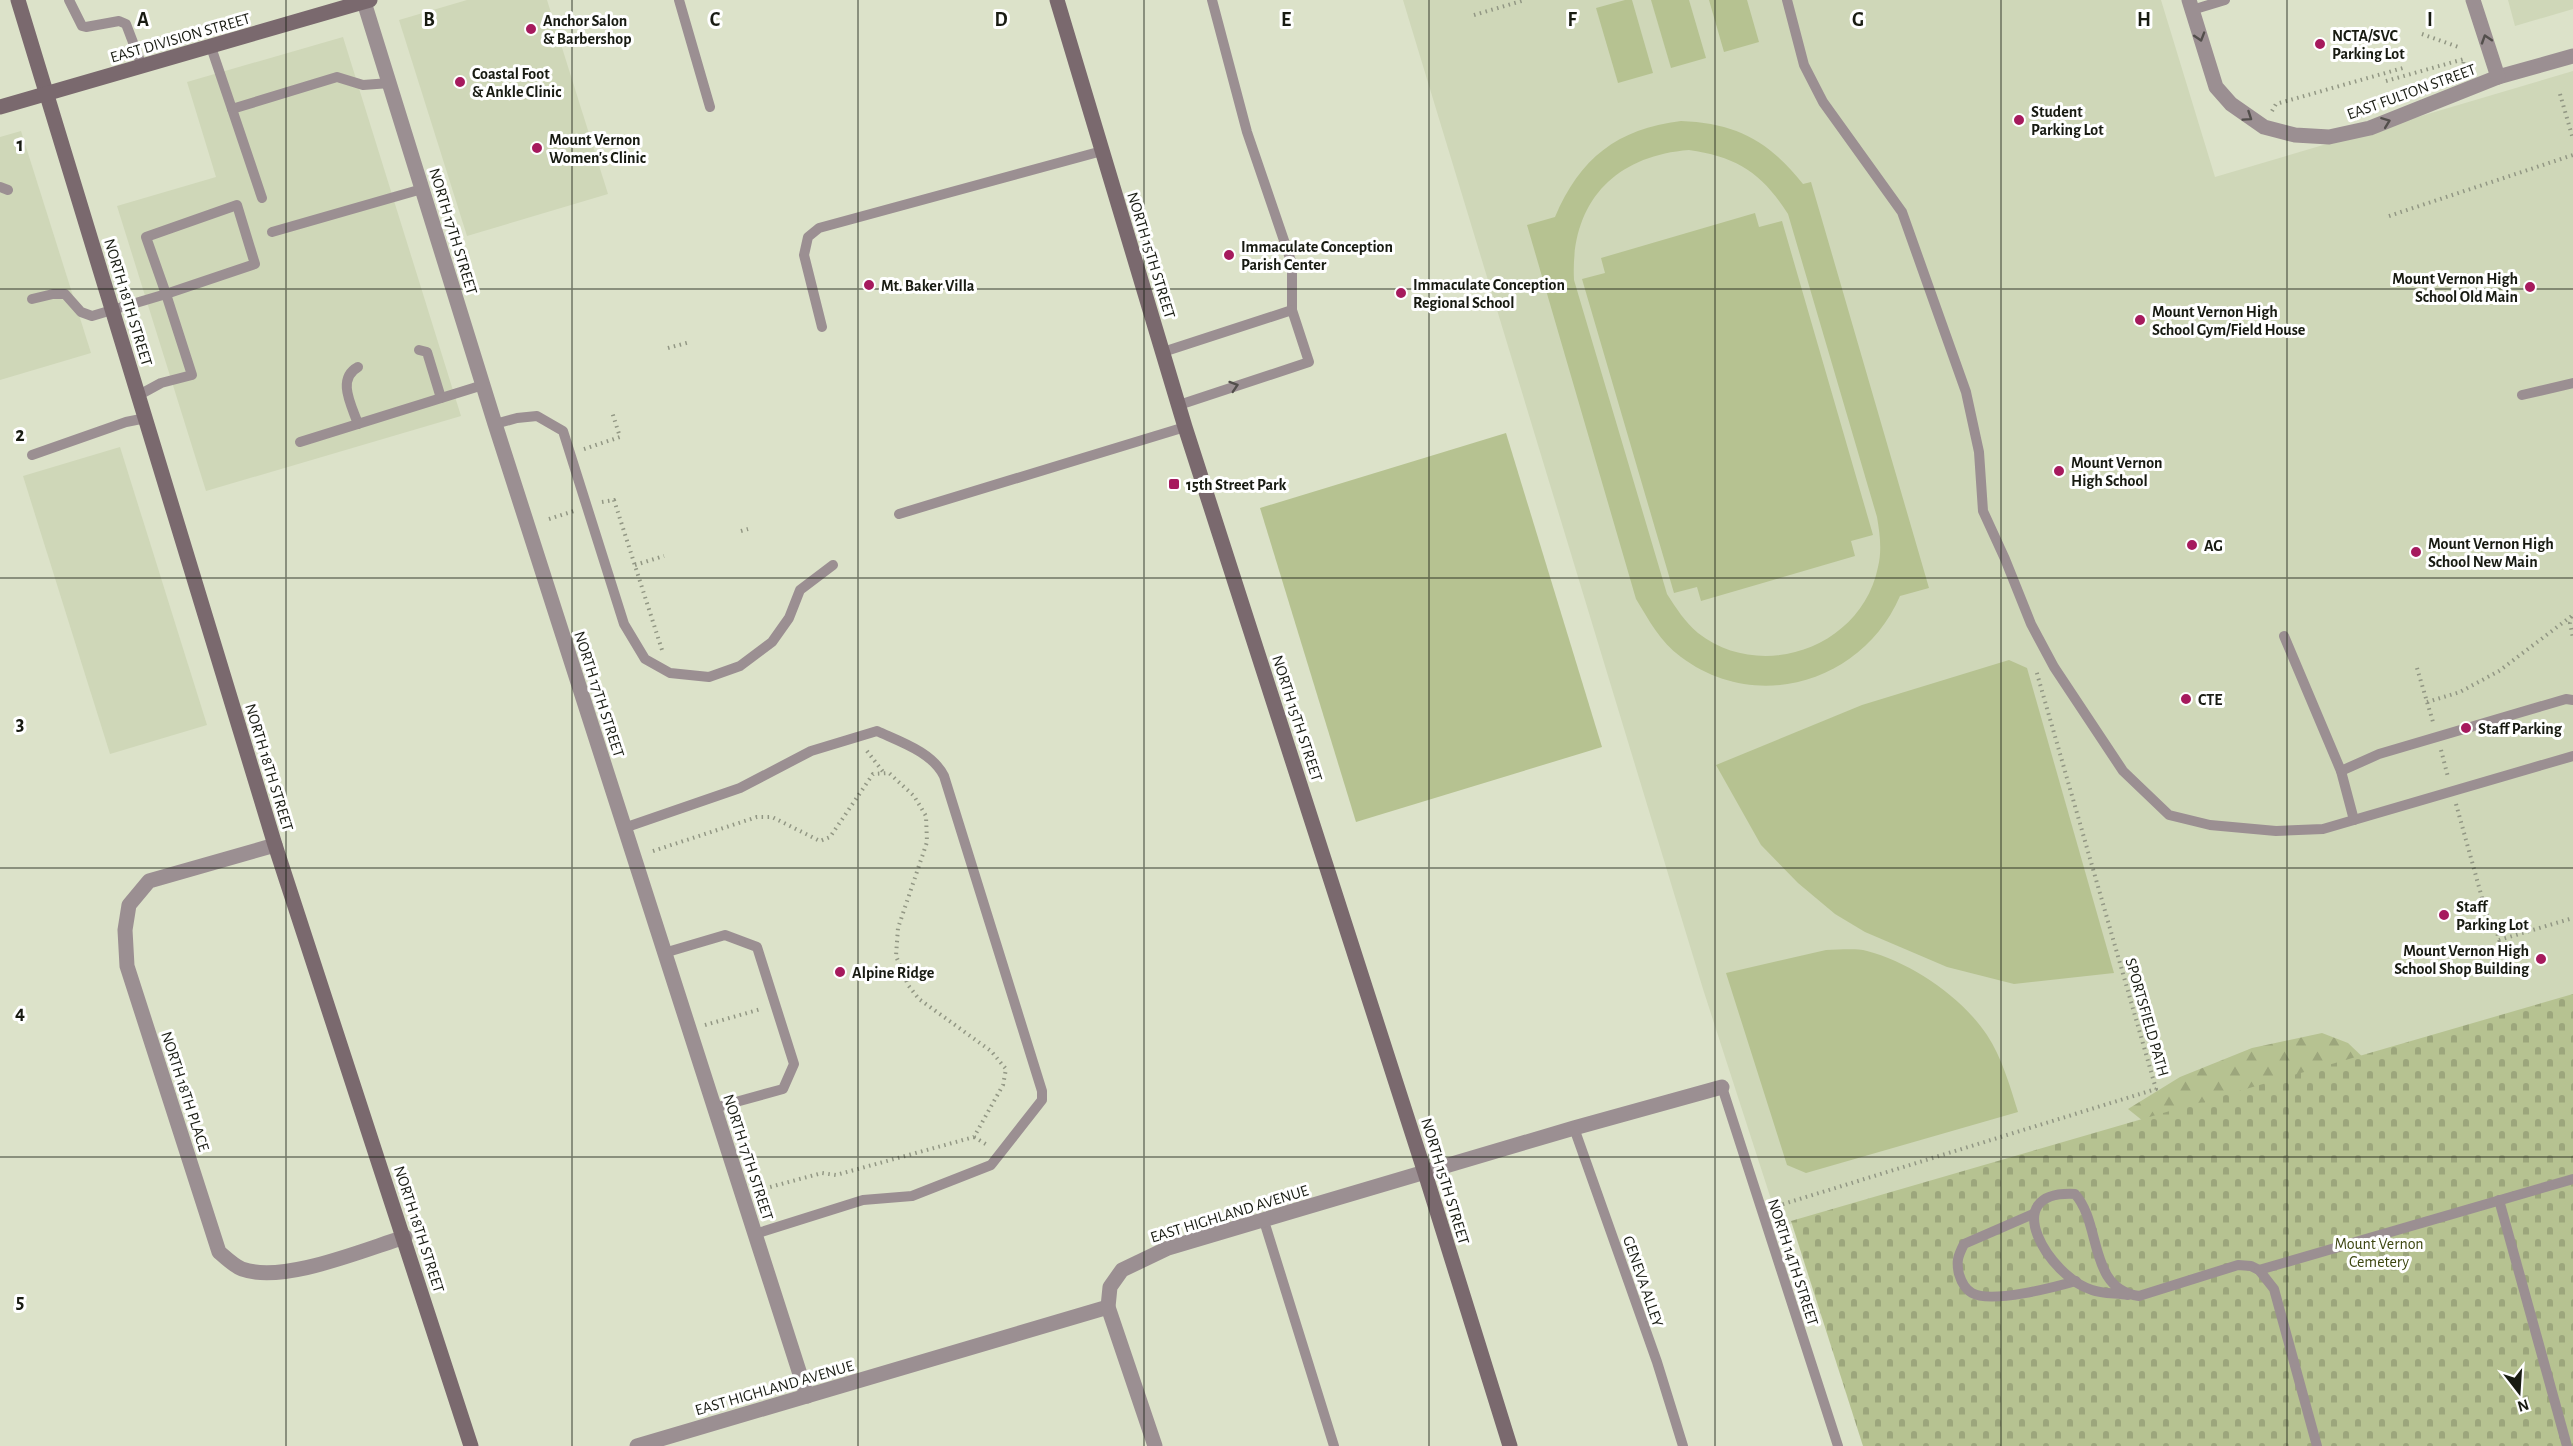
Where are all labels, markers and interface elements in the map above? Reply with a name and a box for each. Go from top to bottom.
street label: EAST DIVISION STREET [108,8,252,66]
text: B [423,10,435,30]
text: C [710,10,721,30]
text: D [994,10,1008,30]
text: E [1281,10,1291,30]
text: F [1567,10,1577,30]
text: G [1852,10,1864,30]
text: H [2137,10,2151,30]
text: I [2427,10,2433,30]
place label: Anchor Salon & Barbershop [543,13,631,47]
marker: Anchor Salon & Barbershop [524,22,538,36]
place label: NCTA/SVC Parking Lot [2332,28,2405,62]
one-way arrow [2193,31,2206,42]
one-way arrow [2480,34,2493,45]
marker: NCTA/SVC Parking Lot [2313,37,2327,51]
street label: EAST FULTON STREET [2345,61,2478,123]
place label: Coastal Foot & Ankle Clinic [472,66,561,100]
marker: Coastal Foot & Ankle Clinic [453,75,467,89]
place label: Student Parking Lot [2031,104,2104,138]
one-way arrow [2241,110,2252,121]
marker: Student Parking Lot [2012,113,2026,127]
one-way arrow [2379,117,2390,129]
place label: Mount Vernon Women's Clinic [549,132,646,166]
text: 1 [16,135,24,155]
marker: Mount Vernon Women's Clinic [530,141,544,155]
street label: NORTH 17TH STREET [426,166,480,297]
street label: NORTH 15TH STREET [1124,190,1178,321]
street label: NORTH 18TH STREET [101,237,155,368]
place label: Immaculate Conception Parish Center [1241,239,1393,273]
marker: Immaculate Conception Parish Center [1222,248,1236,262]
place label: Mount Vernon High School Old Main [2392,271,2518,305]
place label: Immaculate Conception Regional School [1413,277,1565,311]
marker: Mt. Baker Villa [862,278,876,292]
place label: Mt. Baker Villa [881,278,975,294]
marker: Mount Vernon High School Old Main [2523,280,2537,294]
marker: Immaculate Conception Regional School [1394,286,1408,300]
place label: Mount Vernon High School Gym/Field House [2152,304,2306,339]
marker: Mount Vernon High School Gym/Field House [2133,313,2147,327]
one-way arrow [1228,381,1239,393]
text: 2 [15,425,25,445]
place label: Mount Vernon High School [2071,455,2162,489]
marker: Mount Vernon High School [2052,464,2066,478]
marker: 15th Street Park [1167,477,1181,491]
place label: 15th Street Park [1186,477,1286,493]
place label: Mount Vernon High School New Main [2428,536,2554,570]
marker: AG [2185,538,2199,552]
place label: AG [2204,538,2223,554]
marker: Mount Vernon High School New Main [2409,545,2423,559]
street label: NORTH 17TH STREET [571,629,627,759]
street label: NORTH 15TH STREET [1269,653,1325,783]
marker: CTE [2179,692,2193,706]
place label: CTE [2198,692,2222,708]
street label: NORTH 18TH STREET [242,702,296,833]
text: 3 [16,714,24,734]
marker: Staff Parking [2459,721,2473,735]
place label: Staff Parking [2478,721,2563,737]
place label: Staff Parking Lot [2456,899,2529,933]
marker: Staff Parking Lot [2437,908,2451,922]
place label: Mount Vernon High School Shop Building [2394,943,2530,977]
marker: Mount Vernon High School Shop Building [2534,952,2548,966]
street label: SPORTSFIELD PATH [2122,956,2172,1078]
marker: Alpine Ridge [833,965,847,979]
place label: Alpine Ridge [852,965,935,981]
text: 4 [15,1003,25,1023]
street label: NORTH 18TH PLACE [158,1029,212,1154]
street label: NORTH 17TH STREET [720,1092,776,1222]
street label: NORTH 15TH STREET [1418,1116,1472,1247]
street label: NORTH 18TH STREET [391,1164,447,1295]
street label: EAST HIGHLAND AVENUE [1148,1182,1310,1246]
street label: NORTH 14TH STREET [1765,1197,1821,1328]
street label: GENEVA ALLEY [1620,1234,1666,1329]
park label: Mount Vernon Cemetery [2334,1236,2424,1271]
text: 5 [16,1292,24,1312]
street label: EAST HIGHLAND AVENUE [693,1358,856,1418]
north arrow [2489,1362,2549,1422]
text: N [2515,1396,2531,1415]

